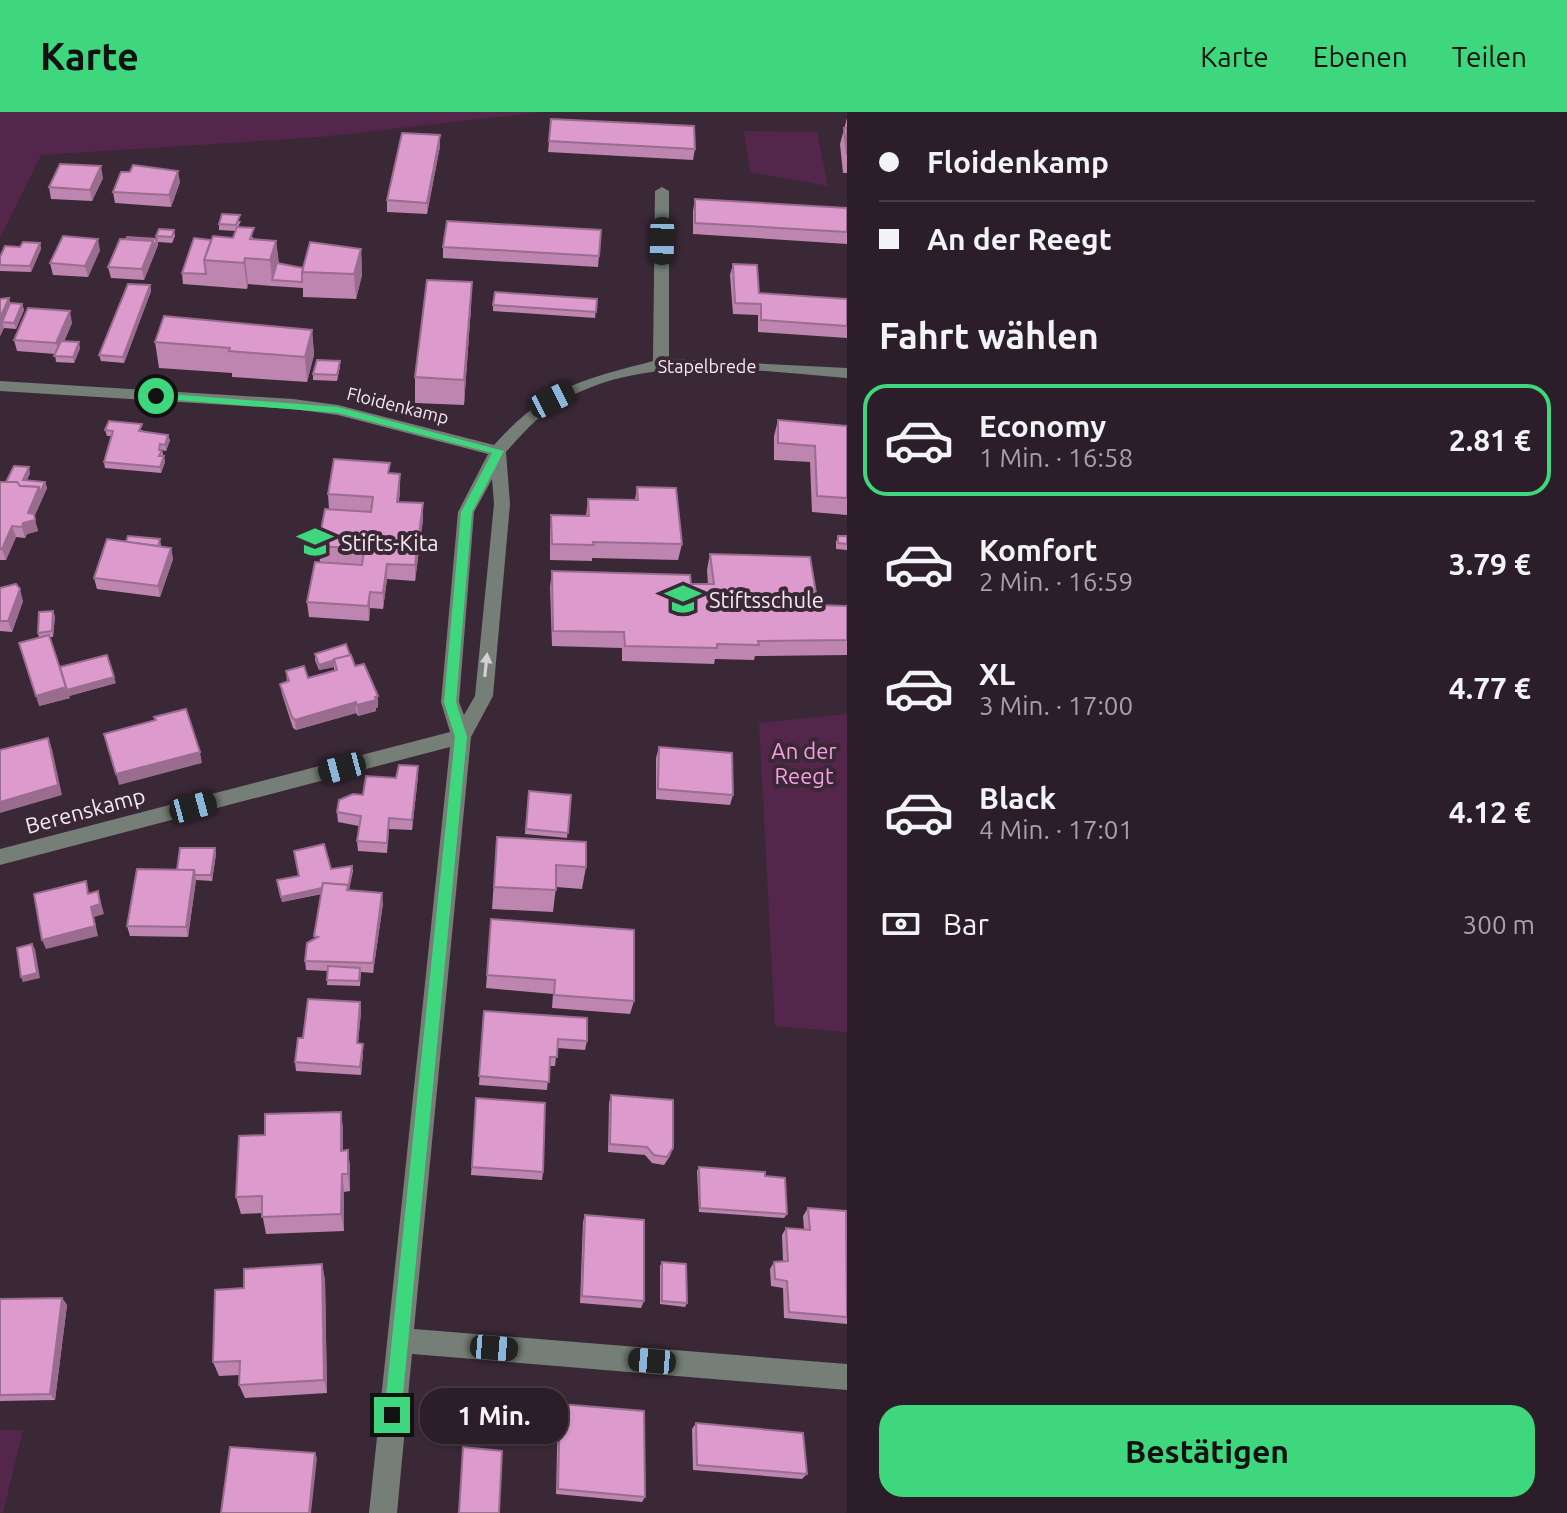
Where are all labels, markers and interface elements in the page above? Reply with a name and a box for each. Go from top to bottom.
text: Karte [40,35,139,77]
text: Karte [1200,41,1269,72]
text: Ebenen [1313,41,1408,72]
text: Teilen [1452,41,1527,72]
text: Floidenkamp [927,145,1109,179]
car [650,217,674,265]
text: An der Reegt [927,222,1112,256]
text: Fahrt wählen [879,315,1099,356]
street label: Stapelbrede [658,356,756,376]
route start [138,378,174,414]
car [525,378,579,422]
street label: Floidenkamp [345,383,451,427]
icon: car [883,404,955,476]
text: Economy [979,409,1106,443]
text: 2.81 € [1449,423,1531,457]
text: 1 Min. · 16:58 [979,443,1133,472]
school or university icon: Stifts-Kita [296,523,334,561]
icon: car [883,528,955,600]
place label: Stifts-Kita [341,530,439,555]
text: Komfort [979,533,1097,567]
text: 3.79 € [1449,547,1531,581]
text: 2 Min. · 16:59 [979,567,1133,596]
school or university icon: Stiftsschule [664,580,702,618]
place label: Stiftsschule [709,587,824,612]
one-way arrow [480,652,493,677]
icon: car [883,652,955,724]
text: XL [979,657,1015,691]
text: 4.77 € [1449,671,1531,705]
text: 3 Min. · 17:00 [979,691,1133,720]
park label: An der Reegt [771,738,837,788]
car [316,750,368,786]
icon: car [883,776,955,848]
text: Black [979,781,1056,815]
street label: Berenskamp [22,782,148,838]
car [167,789,219,825]
text: 4.12 € [1449,795,1531,829]
text: 4 Min. · 17:01 [979,815,1133,844]
icon: cash [879,902,923,946]
text: Bar [943,907,989,941]
text: 300 m [1463,910,1535,939]
car [469,1334,519,1362]
car [627,1347,677,1375]
callout: 1 Min. [420,1387,568,1443]
route end [374,1397,410,1433]
text: 1 Min. [458,1401,530,1430]
button: Bestätigen [879,1405,1535,1497]

